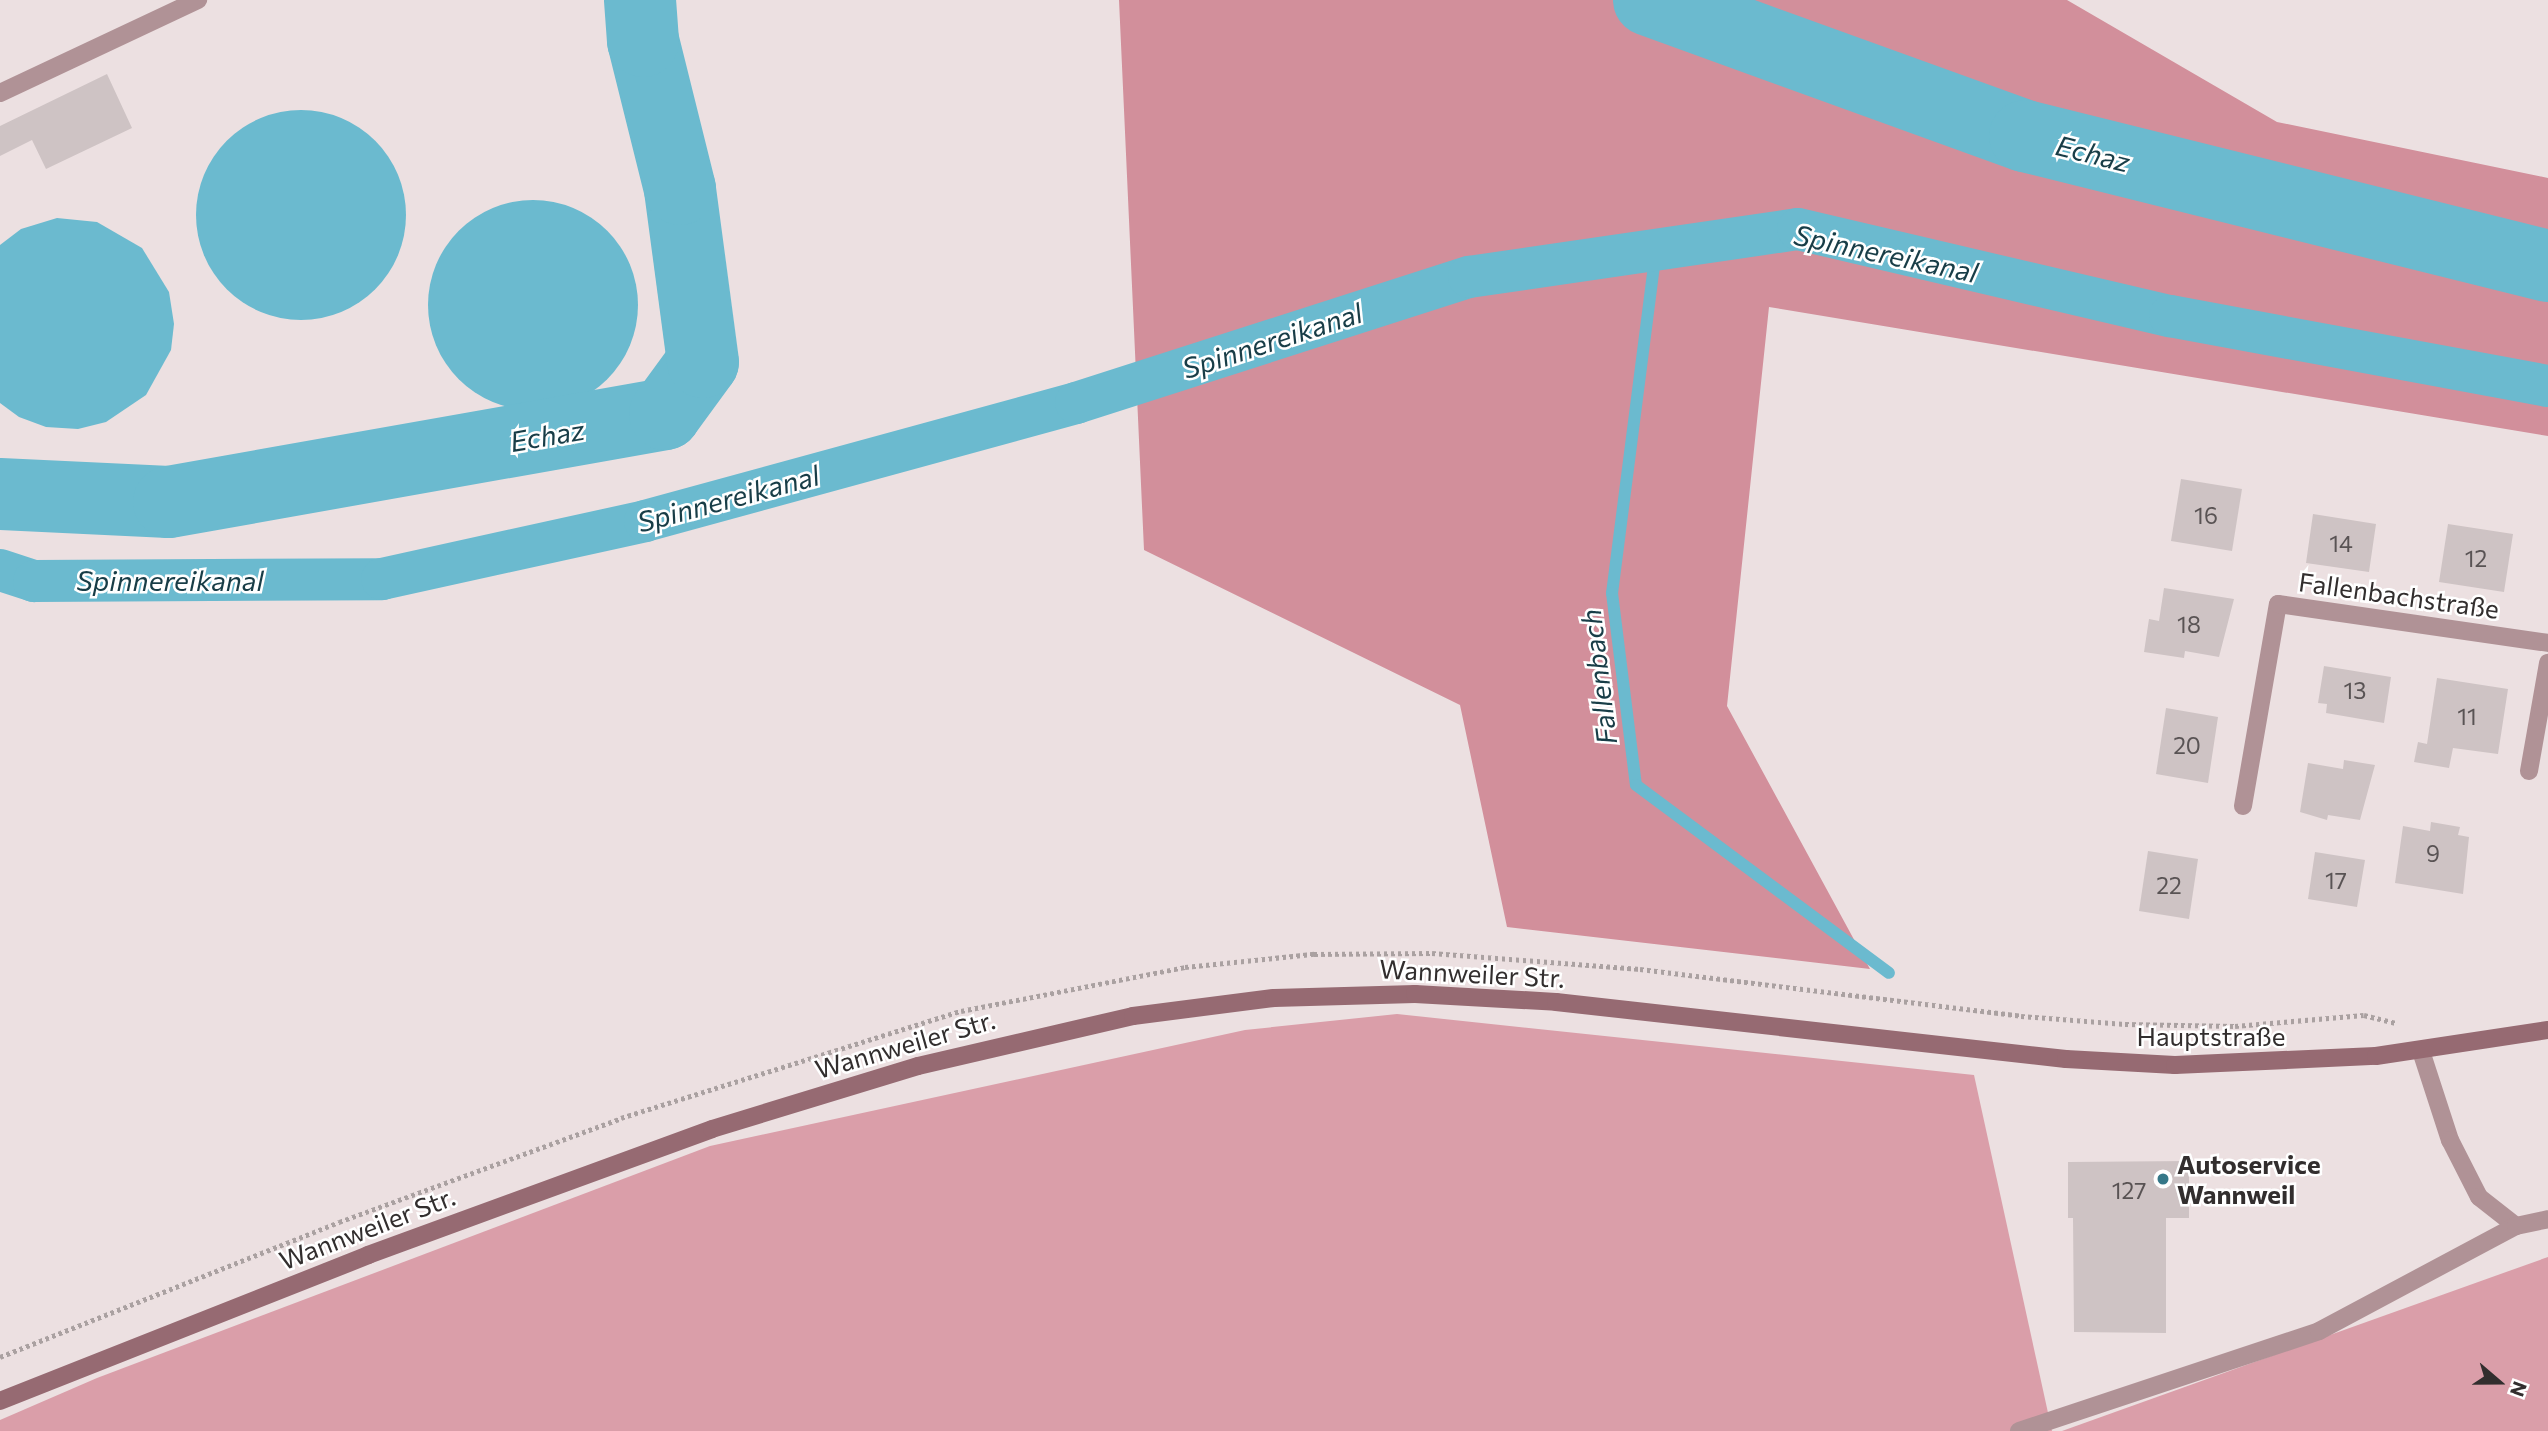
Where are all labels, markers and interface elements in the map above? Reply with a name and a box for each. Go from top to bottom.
water label: Echaz [2053,128,2133,178]
water label: Spinnereikanal [1791,217,1981,289]
water label: Spinnereikanal [1178,295,1366,385]
water label: Echaz [507,412,587,458]
water label: Spinnereikanal [633,458,823,538]
house number: 16 [2194,501,2218,529]
house number: 14 [2329,529,2353,557]
house number: 12 [2465,544,2487,572]
water label: Spinnereikanal [76,563,264,597]
street label: Fallenbachstraße [2297,565,2501,625]
water label: Fallenbach [1573,607,1623,747]
house number: 18 [2177,610,2201,638]
house number: 13 [2344,676,2366,704]
house number: 11 [2457,702,2477,730]
house number: 20 [2173,731,2201,759]
house number: 9 [2426,839,2440,867]
house number: 17 [2325,866,2347,894]
house number: 22 [2156,871,2182,899]
street label: Wannweiler Str. [1379,953,1565,993]
street label: Wannweiler Str. [812,1003,998,1085]
street label: Hauptstraße [2136,1020,2286,1052]
place label: Autoservice Wannweil [2177,1148,2321,1210]
marker: Autoservice Wannweil [2155,1171,2171,1187]
house number: 127 [2112,1176,2146,1204]
street label: Wannweiler Str. [275,1180,459,1276]
north arrow [2464,1347,2534,1417]
text: N [2506,1379,2532,1400]

